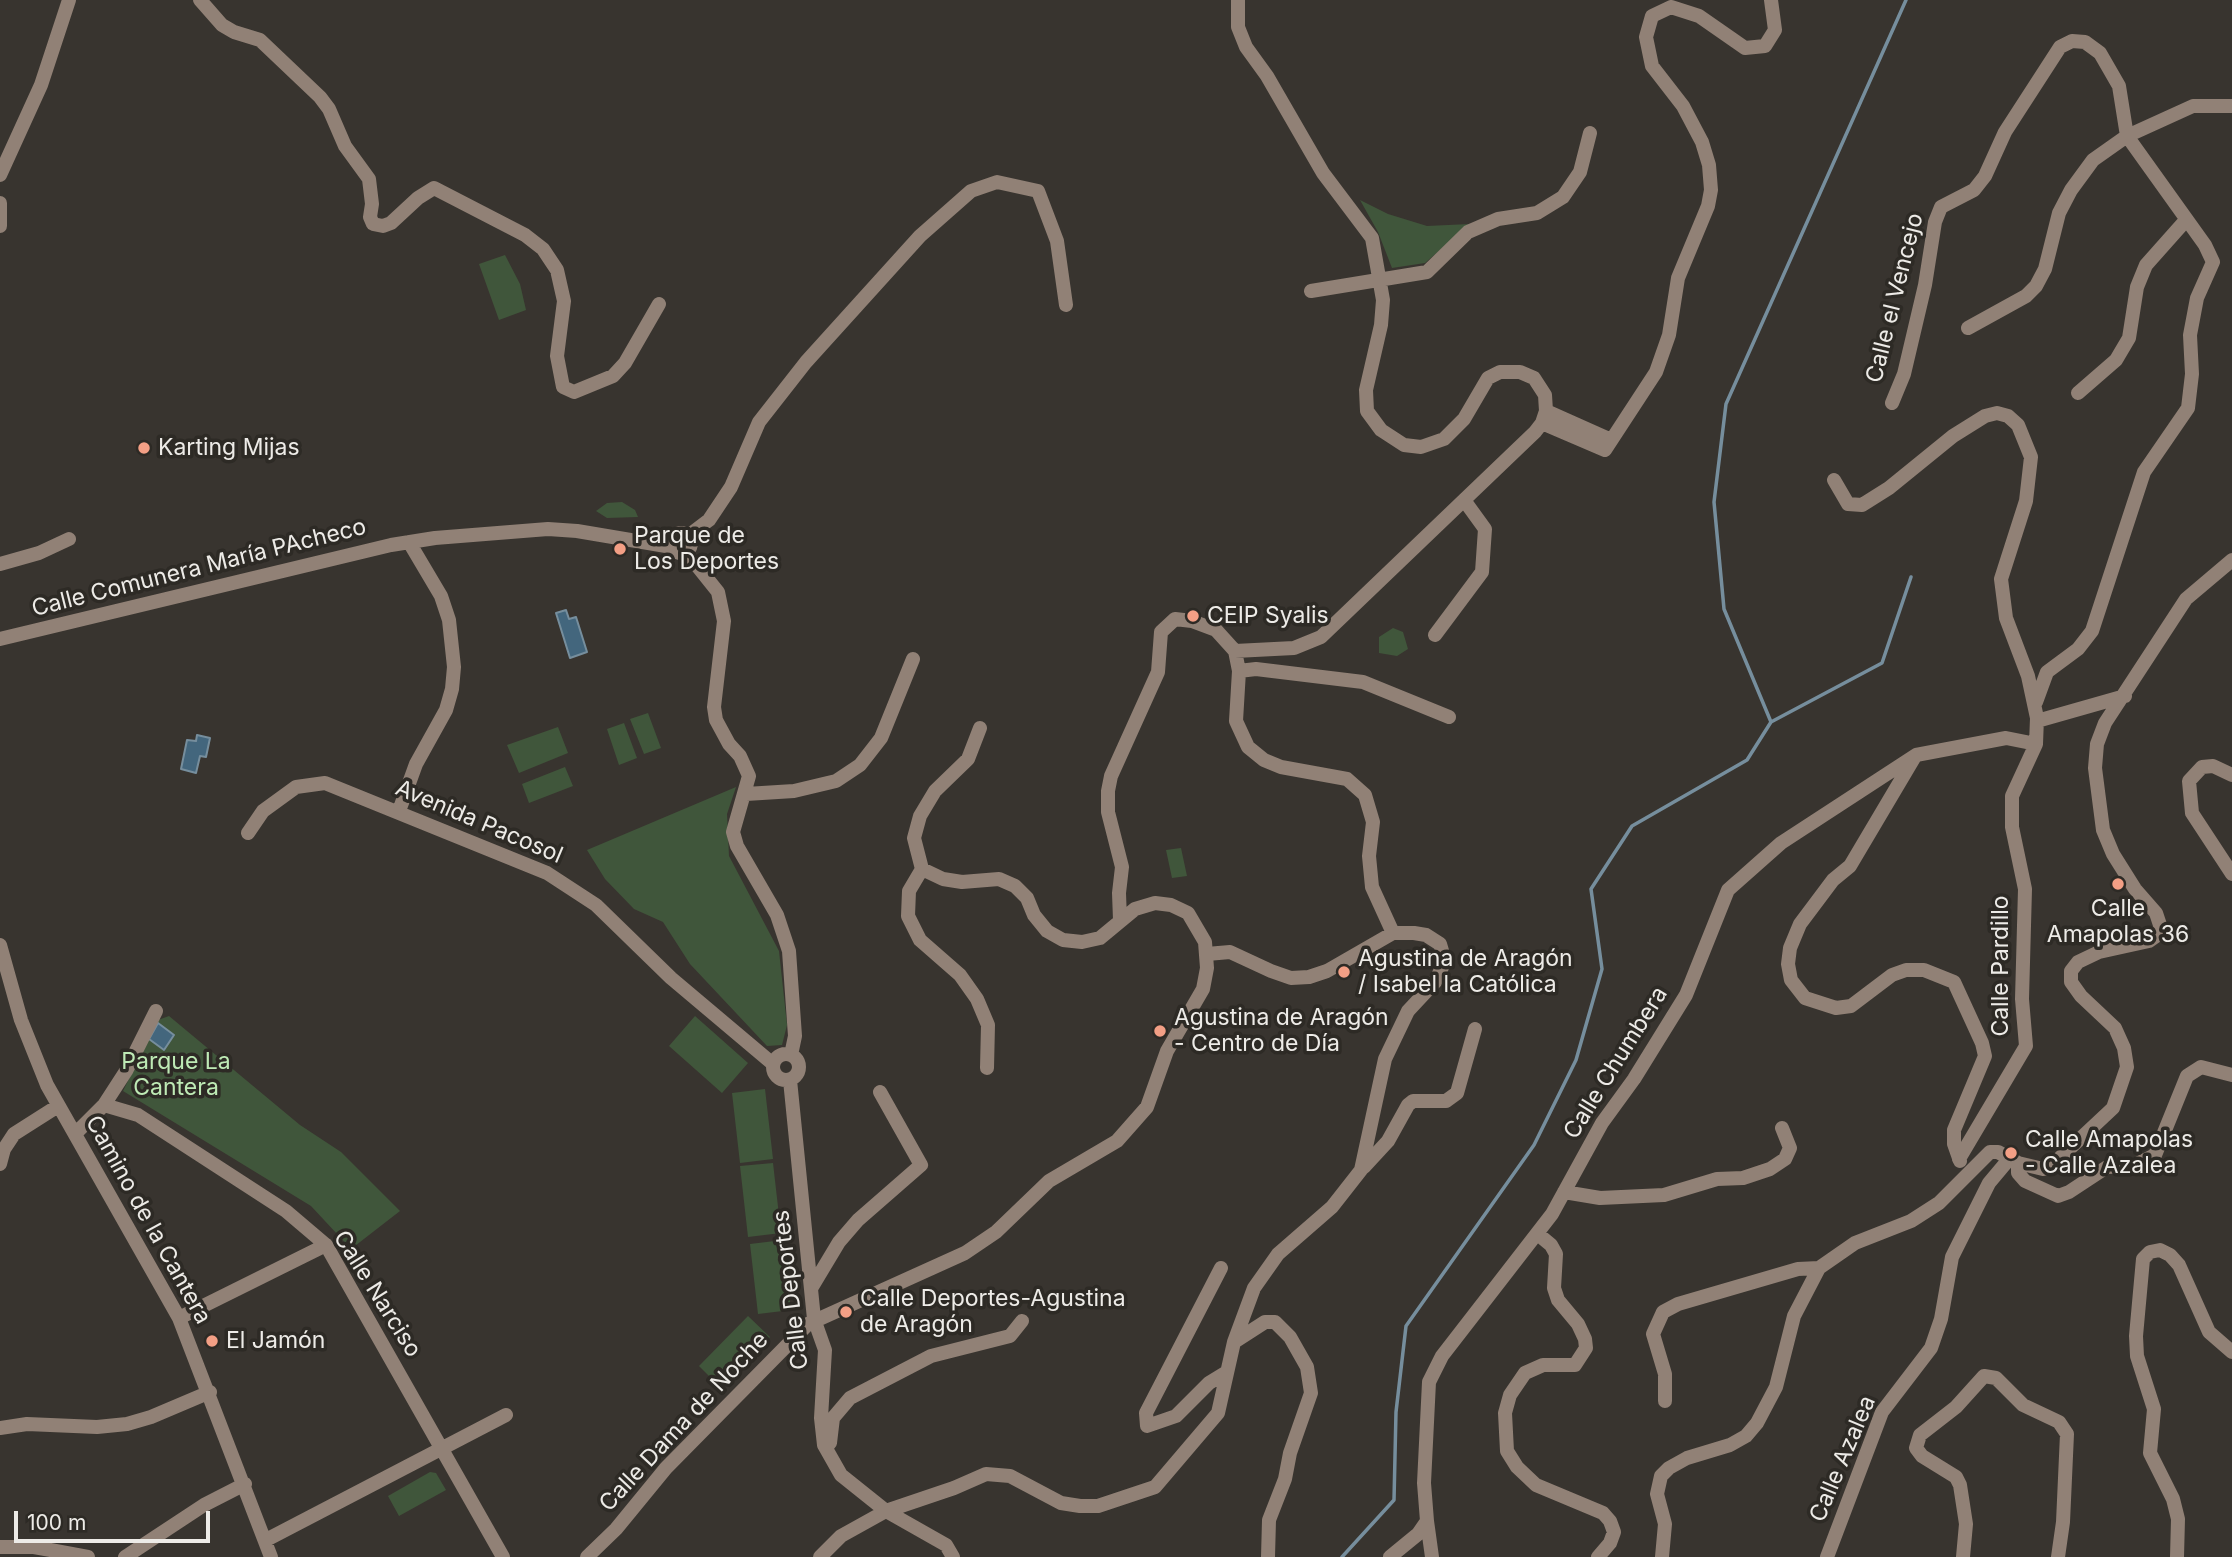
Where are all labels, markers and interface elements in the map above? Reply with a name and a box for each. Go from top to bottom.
street label: Calle el Vencejo [1861,210,1929,386]
place label: Karting Mijas [158,434,300,462]
marker: Karting Mijas [136,440,152,456]
street label: Calle Comunera María PAcheco [29,513,369,623]
place label: Parque de Los Deportes [634,522,779,576]
marker: Parque de Los Deportes [612,541,628,557]
place label: CEIP Syalis [1207,602,1329,630]
marker: CEIP Syalis [1185,608,1201,624]
street label: Avenida Pacosol [391,774,567,870]
marker: Calle Amapolas 36 [2110,876,2126,892]
street label: Calle Pardillo [1987,895,2015,1037]
place label: Calle Amapolas 36 [2047,895,2189,949]
place label: Agustina de Aragón / Isabel la Católica [1358,945,1573,999]
marker: Agustina de Aragón / Isabel la Católica [1336,964,1352,980]
street label: Calle Chumbera [1558,982,1674,1144]
place label: Agustina de Aragón - Centro de Día [1174,1004,1389,1058]
marker: Agustina de Aragón - Centro de Día [1152,1023,1168,1039]
park label: Parque La Cantera [121,1048,231,1102]
street label: Camino de la Cantera [79,1111,217,1329]
place label: Calle Amapolas - Calle Azalea [2025,1126,2193,1180]
marker: Calle Amapolas - Calle Azalea [2003,1145,2019,1161]
street label: Calle Deportes [768,1209,814,1371]
street label: Calle Narciso [327,1226,427,1362]
place label: Calle Deportes-Agustina de Aragón [860,1285,1126,1339]
marker: Calle Deportes-Agustina de Aragón [838,1304,854,1320]
place label: El Jamón [226,1327,325,1355]
street label: Calle Dama de Noche [594,1327,774,1517]
marker: El Jamón [204,1333,220,1349]
street label: Calle Azalea [1804,1392,1882,1526]
scale bar [18,1498,214,1542]
text: 100 m [27,1510,86,1535]

